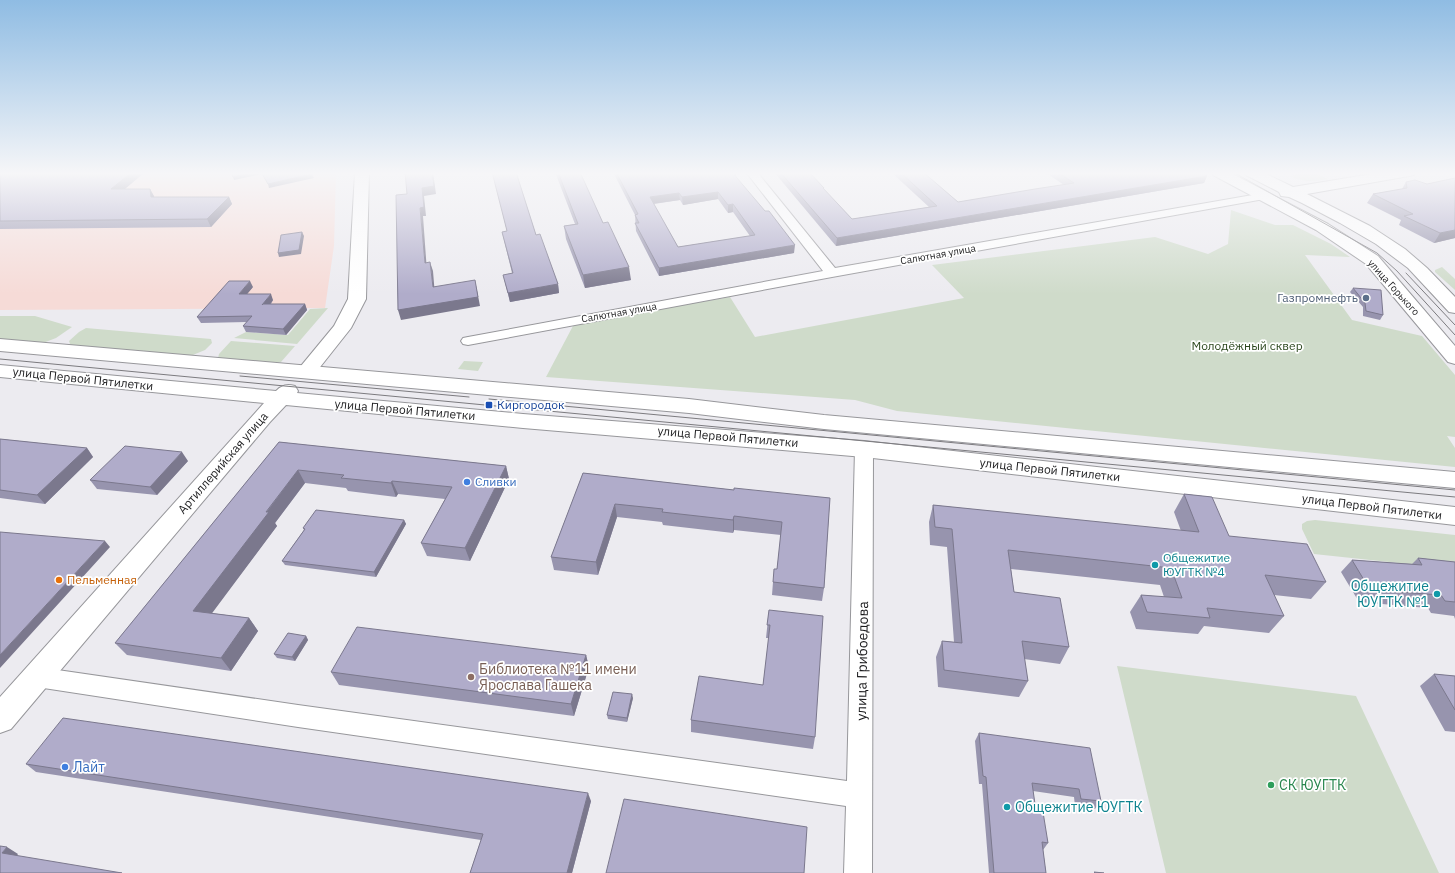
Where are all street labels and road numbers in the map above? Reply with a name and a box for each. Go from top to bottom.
street label: Салютная улица [899,241,977,268]
street label: улица Горького [1365,256,1423,318]
street label: Салютная улица [580,299,658,326]
street label: улица Первой Пятилетки [12,364,154,393]
street label: улица Первой Пятилетки [334,396,476,423]
street label: Артиллерийская улица [174,408,271,517]
street label: улица Первой Пятилетки [657,423,799,450]
street label: улица Первой Пятилетки [979,455,1121,484]
street label: улица Первой Пятилетки [1301,490,1443,523]
street label: улица Грибоедова [852,601,872,721]

